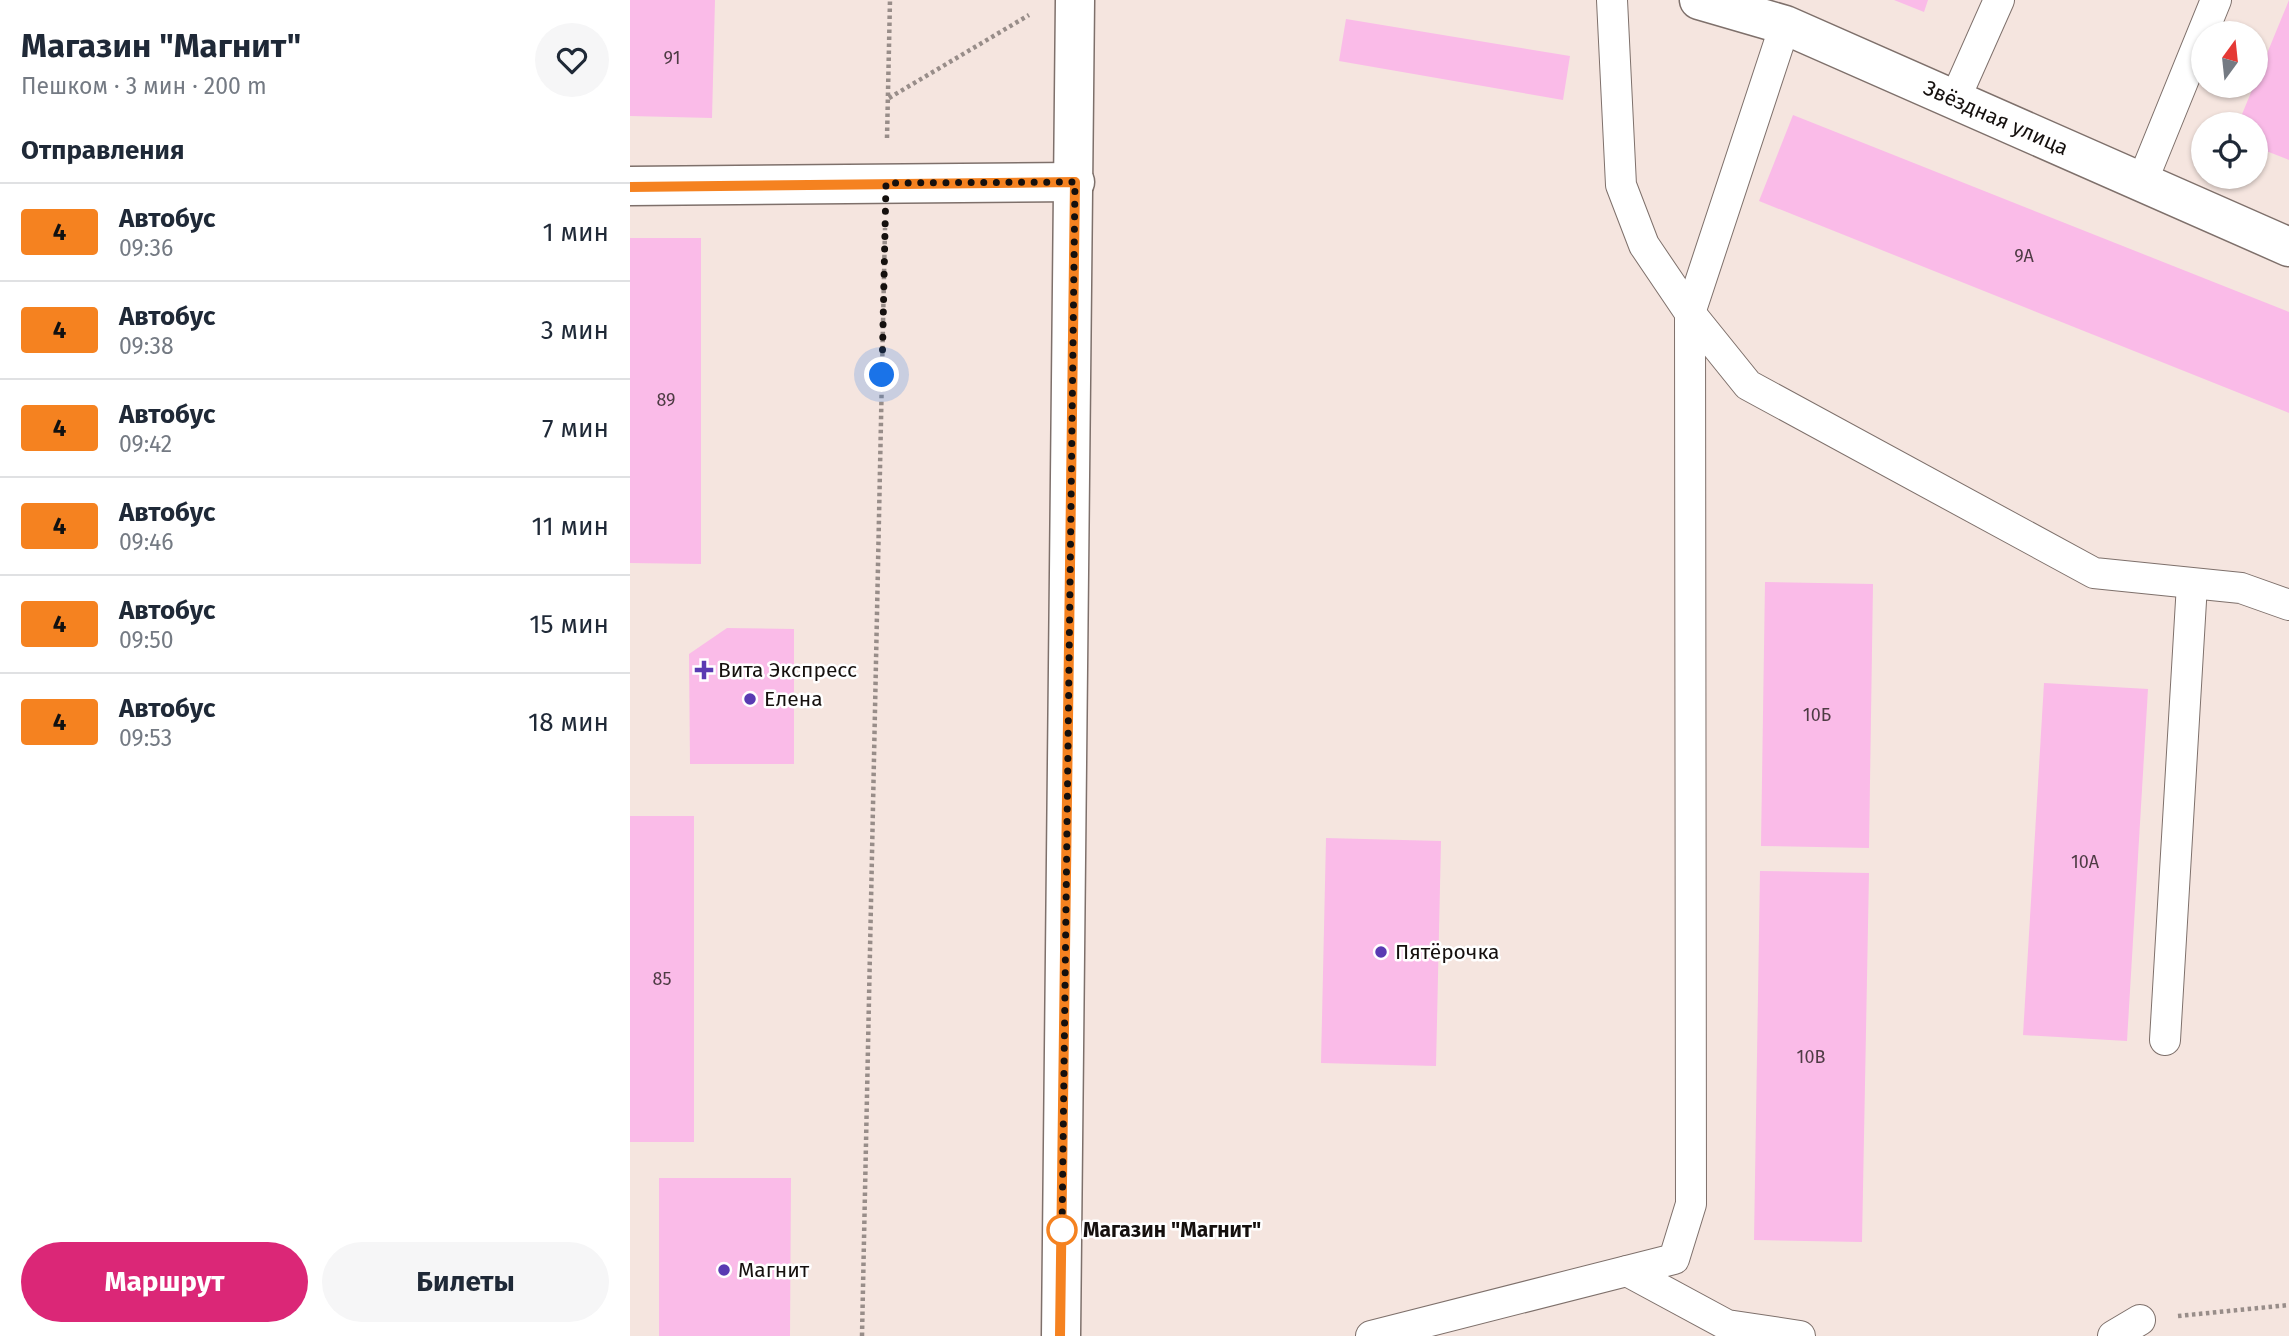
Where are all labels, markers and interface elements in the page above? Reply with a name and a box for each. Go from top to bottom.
north arrow [2191,21,2268,98]
map controls [2191,21,2268,189]
button: heart [535,23,609,97]
text: Магазин "Магнит" [21,26,301,66]
house number: 91 [664,47,680,69]
text: Пешком · 3 мин · 200 m [21,72,267,100]
street label: Звёздная улица [1920,75,2072,161]
button: locate [2191,112,2268,189]
text: Отправления [21,135,184,166]
text: Автобус [119,203,216,234]
text: 1 мин [542,217,609,248]
text: 4 [53,218,66,246]
text: 09:36 [119,234,173,262]
house number: 9А [2014,245,2034,267]
text: Автобус [119,301,216,332]
text: 3 мин [541,315,609,346]
text: 4 [53,316,66,344]
text: 09:38 [119,332,174,360]
your location [864,357,899,392]
house number: 89 [656,389,676,411]
text: Автобус [119,399,216,430]
text: 7 мин [542,413,609,444]
text: 4 [53,414,66,442]
text: 09:42 [119,430,172,458]
text: Автобус [119,497,216,528]
text: 11 мин [531,511,609,542]
text: 4 [53,512,66,540]
text: 09:46 [119,528,174,556]
text: Автобус [119,595,216,626]
text: 15 мин [529,609,609,640]
text: 4 [53,610,66,638]
text: 09:50 [119,626,174,654]
place label: Вита Экспресс [718,657,857,683]
marker: Вита Экспресс [696,662,712,678]
place label: Елена [764,686,823,712]
marker: Елена [742,691,758,707]
text: Автобус [119,693,216,724]
house number: 10Б [1803,704,1831,726]
text: 18 мин [528,707,609,738]
text: 4 [53,708,66,736]
text: 09:53 [119,724,172,752]
house number: 10А [2071,851,2100,873]
place label: Пятёрочка [1395,939,1499,965]
marker: Пятёрочка [1373,944,1389,960]
house number: 85 [653,968,671,990]
house number: 10В [1797,1046,1825,1068]
marker: Магазин "Магнит" [1047,1215,1077,1245]
place label: Магазин "Магнит" [1083,1217,1261,1243]
button: Маршрут [21,1242,308,1322]
button: Билеты [322,1242,609,1322]
place label: Магнит [738,1257,810,1283]
marker: Магнит [716,1262,732,1278]

